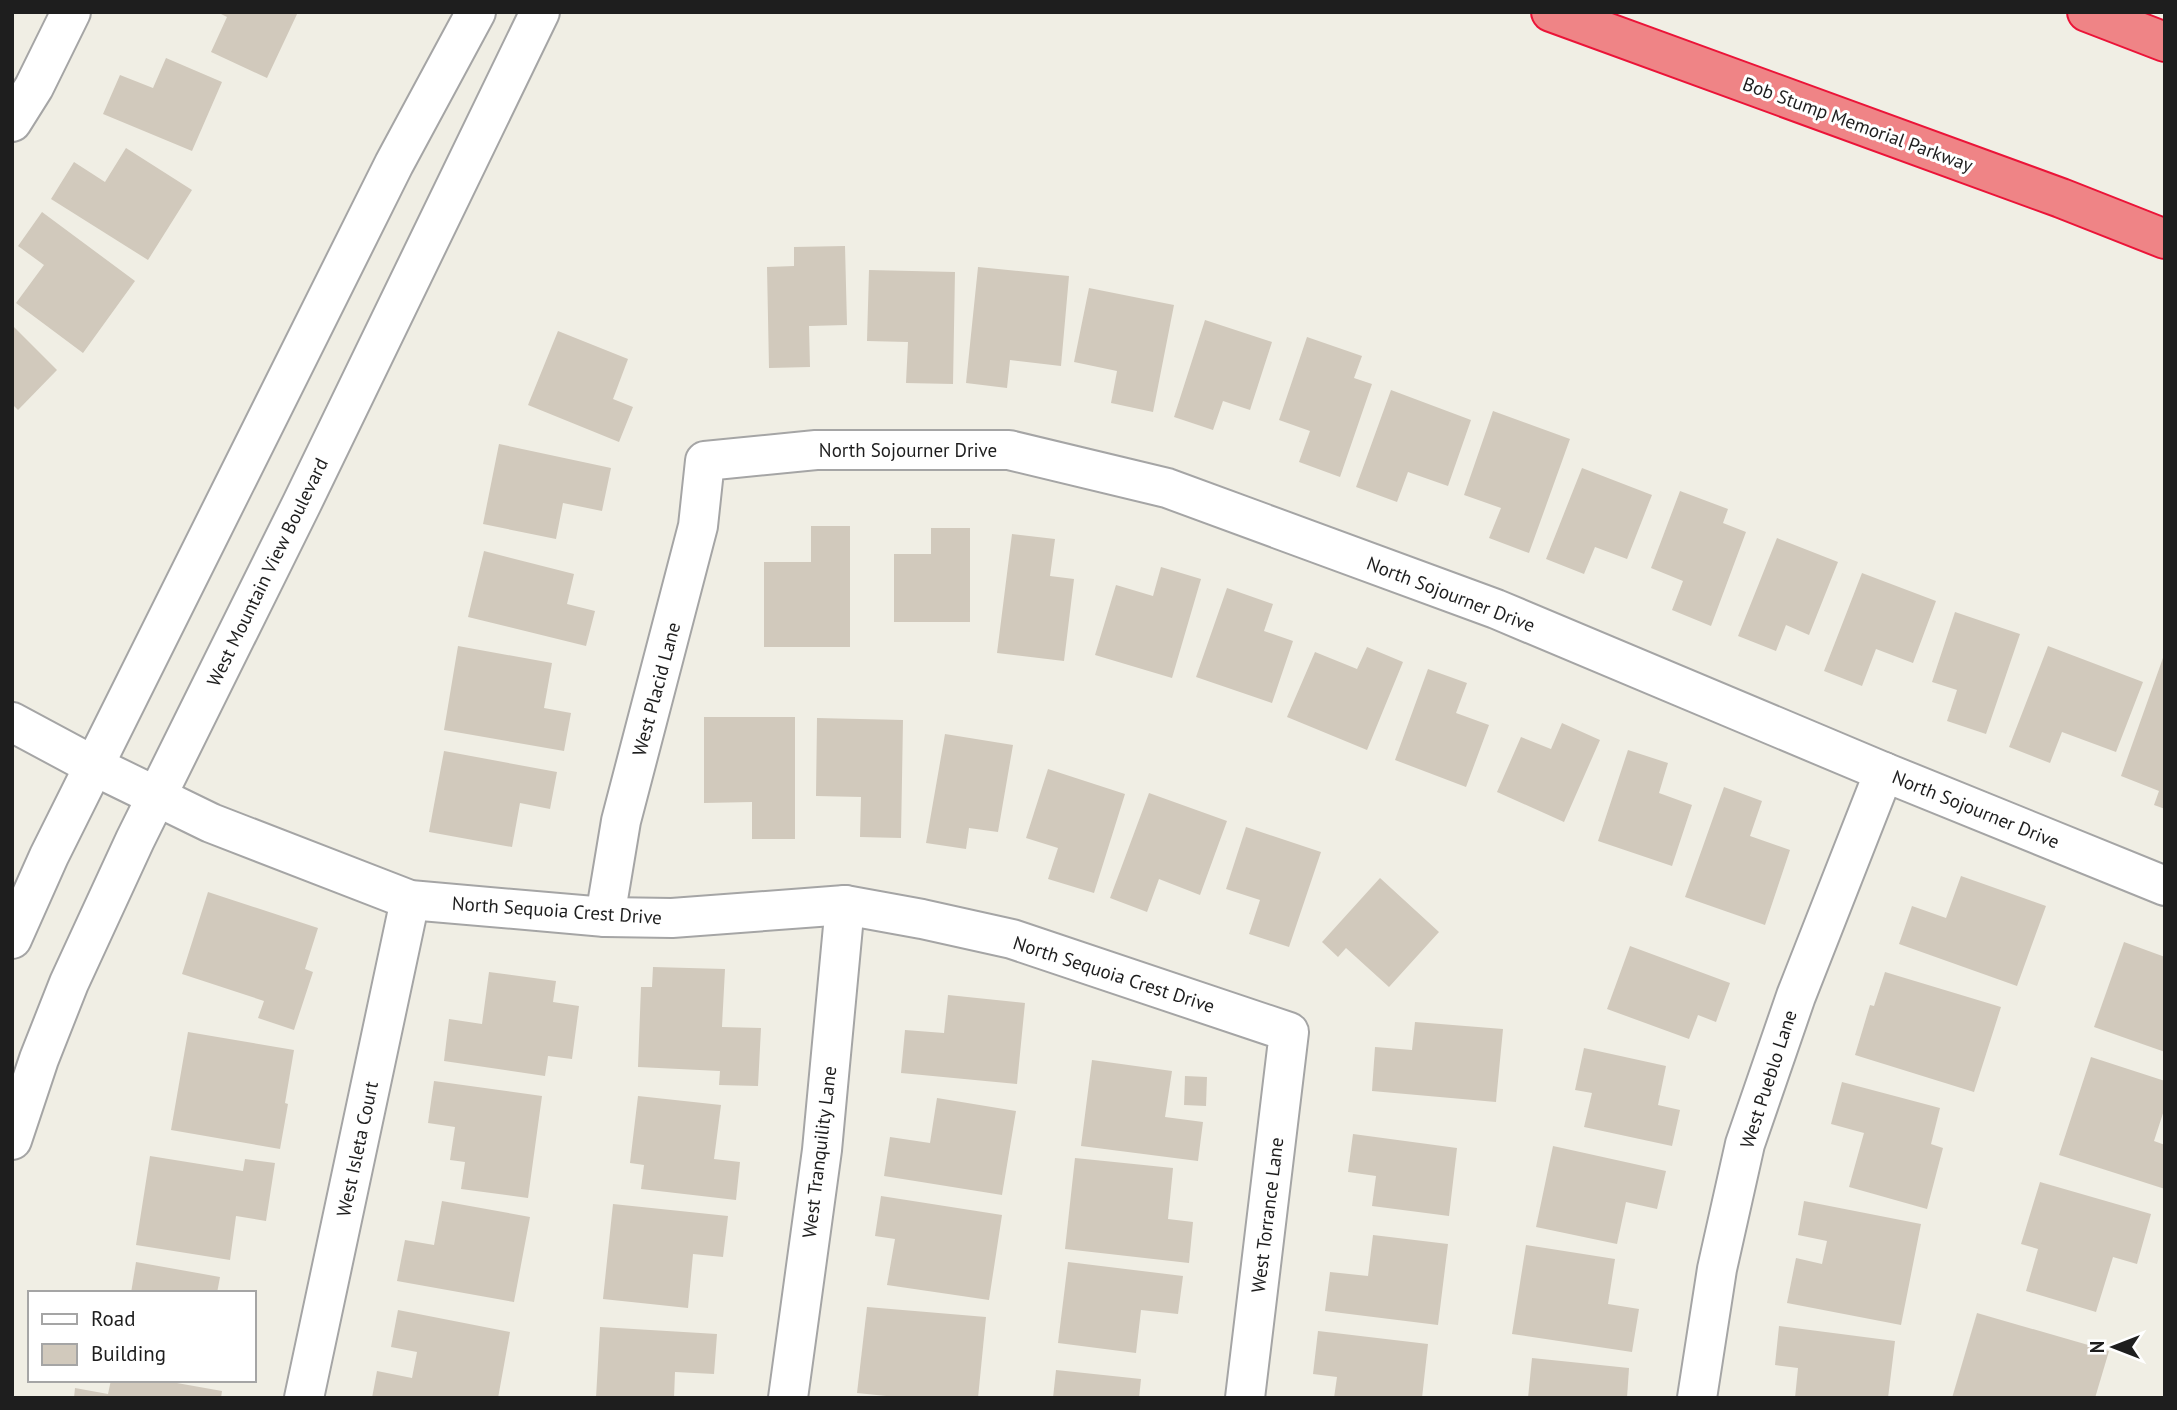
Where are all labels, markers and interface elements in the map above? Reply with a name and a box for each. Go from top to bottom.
street label: Bob Stump Memorial Parkway [1740,71,1977,177]
street label: North Sojourner Drive [819,438,997,462]
street label: West Mountain View Boulevard [201,454,333,690]
street label: North Sojourner Drive [1363,551,1539,637]
street label: West Placid Lane [627,619,685,759]
street label: North Sojourner Drive [1889,764,2063,854]
street label: North Sequoia Crest Drive [451,891,663,929]
street label: North Sequoia Crest Drive [1010,930,1218,1018]
street label: West Pueblo Lane [1734,1007,1802,1151]
street label: West Tranquility Lane [797,1065,841,1239]
street label: West Isleta Court [331,1079,383,1219]
street label: West Torrance Lane [1246,1136,1288,1294]
legend [28,1291,256,1382]
text: Road [91,1305,135,1332]
north arrow [2079,1312,2149,1382]
text: Building [91,1340,166,1367]
text: N [2085,1341,2109,1353]

